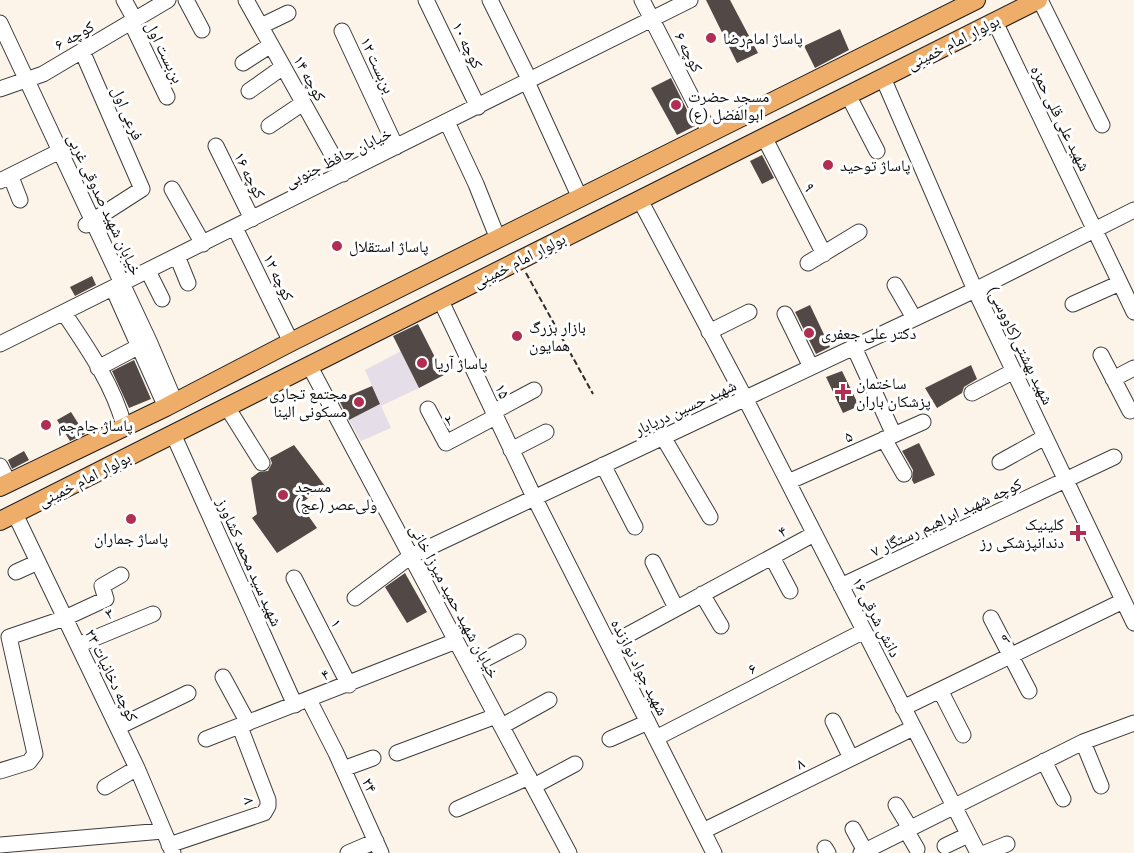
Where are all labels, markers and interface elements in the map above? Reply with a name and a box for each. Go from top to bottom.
street label: بولوار امام خمینی [903,9,1003,75]
street label: کوچه ۶ [50,15,98,55]
street label: بن‌بست اول [141,17,189,87]
street label: کوچه ۱۰ [447,18,489,72]
place label: پاساژ امام‌رضا [723,27,803,49]
street label: کوچه ۶ [670,28,709,76]
marker: پاساژ امام‌رضا [704,31,718,45]
street label: بن‌بست ۱۲ [355,33,401,97]
street label: کوچه ۱۴ [288,51,332,105]
street label: شهید علی قلی حمزه [1026,61,1096,175]
street label: فرعی اول [107,83,149,143]
place label: مسجد حضرت ابوالفضل (ع) [688,85,769,125]
marker: مسجد حضرت ابوالفضل (ع) [669,98,683,112]
street label: خیابان حافظ جنوبی [281,122,395,192]
street label: خیابان شهید صدوقی غربی [62,129,148,279]
street label: کوچه ۱۶ [229,148,271,202]
place label: پاساژ توحید [840,154,911,176]
marker: پاساژ توحید [821,158,835,172]
street label: ۹ [799,179,821,195]
street label: بولوار امام خمینی [469,227,569,293]
place label: پاساژ استقلال [349,235,429,257]
marker: پاساژ استقلال [330,239,344,253]
street label: کوچه ۱۲ [258,250,300,304]
street label: شهید بهشتی(کاووسی) [983,282,1059,408]
place label: بازار بزرگ همایون [529,316,586,356]
place label: دکتر علی جعفری [821,322,916,344]
marker: دکتر علی جعفری [802,326,816,340]
marker: بازار بزرگ همایون [510,329,524,343]
place label: پاساژ آریا [434,352,488,374]
marker: پاساژ آریا [415,356,429,370]
place label: ساختمان پزشکان باران [856,372,931,412]
street label: شهید حسین دریابار [629,374,740,441]
street label: ۱۵ [490,380,516,402]
place label: مجتمع تجاری مسکونی الینا [269,382,347,422]
marker: ساختمان پزشکان باران [834,383,852,401]
marker: مجتمع تجاری مسکونی الینا [352,395,366,409]
street label: ۲ [441,408,455,432]
place label: پاساژ جام‌جم [58,414,133,436]
marker: پاساژ جام‌جم [39,418,53,432]
street label: ۵ [840,424,856,448]
street label: بولوار امام خمینی [34,446,134,512]
street label: کوچه شهید ابراهیم رستگار ۷ [867,472,1025,562]
place label: مسجد ولی‌عصر (عج) [295,475,377,515]
marker: مسجد ولی‌عصر (عج) [276,488,290,502]
street label: شهید سید محمد کشاورز [211,493,288,630]
marker: پاساژ جماران [124,512,138,526]
place label: کلینیک دندانپزشکی رز [979,513,1064,553]
street label: خیابان شهید حمید میرزا خانی [405,520,505,682]
street label: ۴ [774,520,790,542]
marker: کلینیک دندانپزشکی رز [1069,524,1087,542]
place label: پاساژ جماران [94,527,168,549]
street label: دانش شرقی ۱۶ [847,573,907,661]
street label: ۳ [101,601,117,625]
street label: ۱ [326,615,348,631]
street label: شهید جواد نوازنده [606,615,674,719]
street label: کوچه دخانیات ۲۳ [80,625,144,725]
street label: ۹ [997,627,1013,649]
street label: ۶ [744,657,760,679]
street label: ۴ [318,662,332,686]
street label: ۸ [792,752,808,774]
street label: ۲۴ [357,774,383,796]
street label: ۷ [236,796,258,806]

